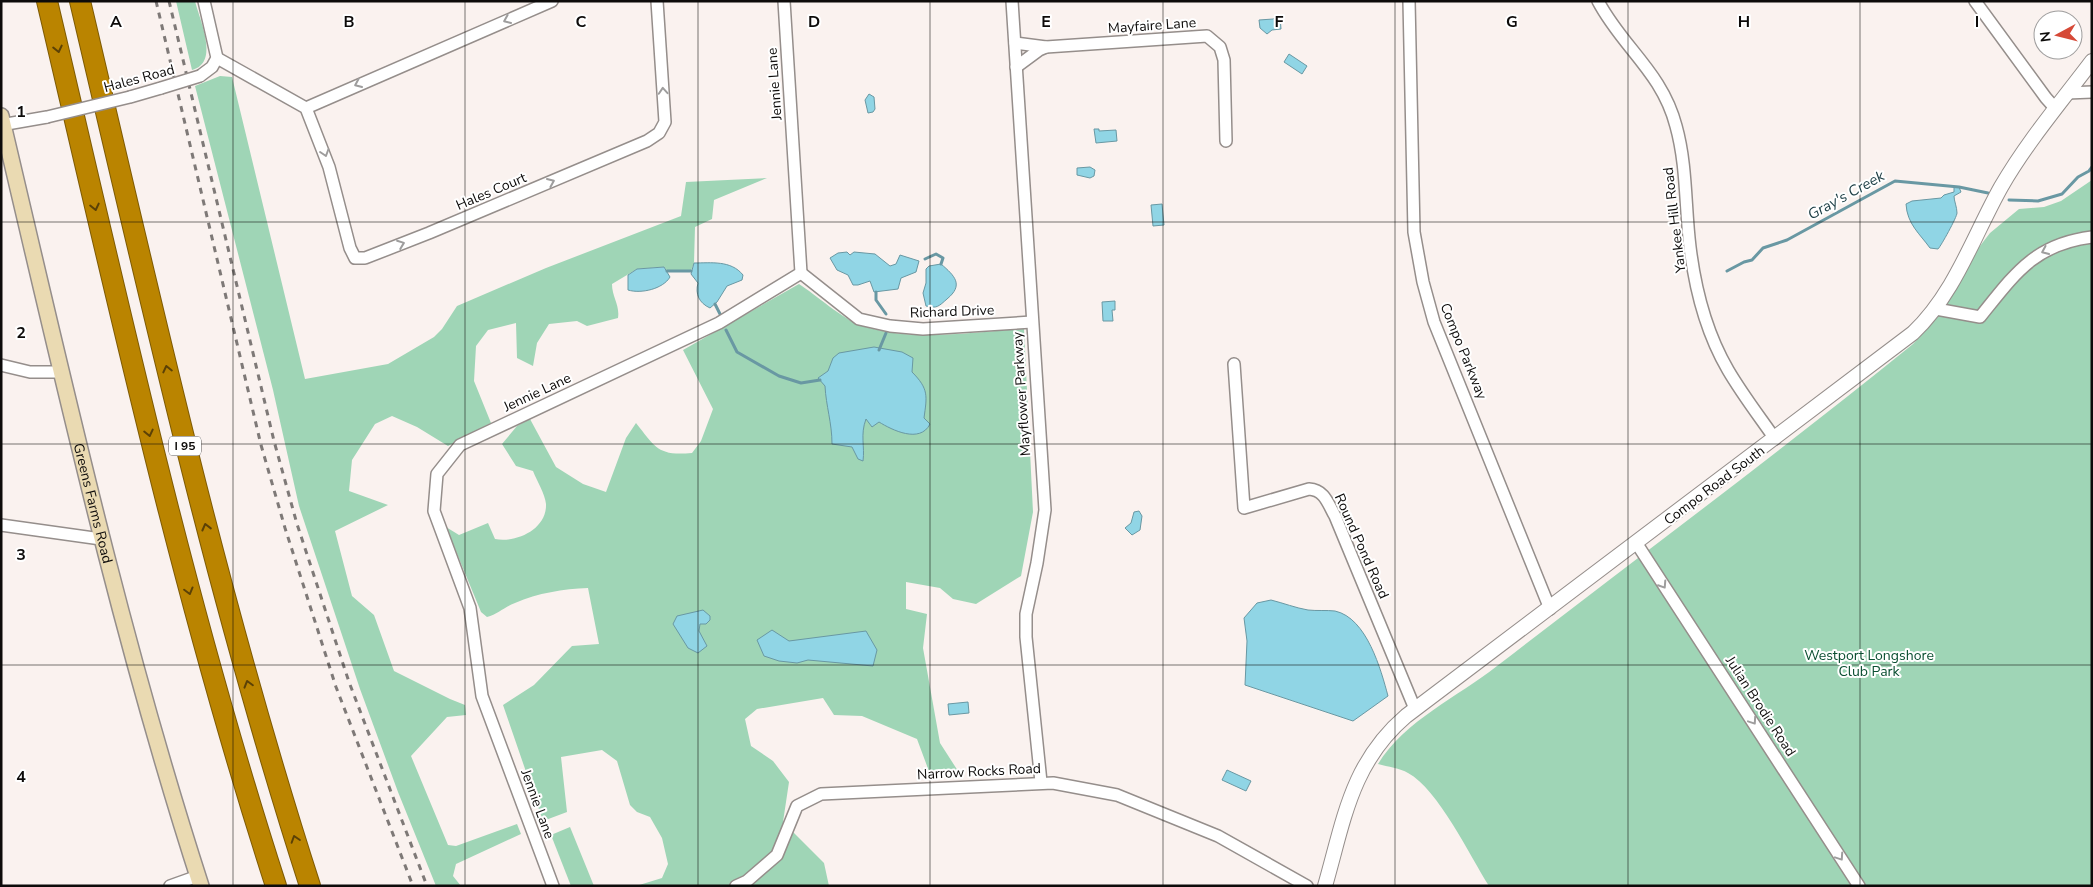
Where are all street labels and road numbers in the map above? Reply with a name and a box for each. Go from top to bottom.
street label: Mayfaire Lane [1107,13,1197,38]
street label: Jennie Lane [762,47,787,122]
street label: Hales Road [102,60,177,97]
street label: Yankee Hill Road [1659,166,1691,275]
street label: Hales Court [453,168,529,215]
street label: Compo Parkway [1436,300,1492,403]
street label: Richard Drive [910,301,995,322]
street label: Mayflower Parkway [1008,330,1035,457]
street label: Jennie Lane [499,369,574,417]
road number: I 95 [169,436,201,456]
street label: Greens Farms Road [69,441,117,565]
street label: Compo Road South [1660,441,1769,530]
street label: Round Pond Road [1330,491,1393,602]
street label: Julian Brodie Road [1720,652,1800,760]
street label: Narrow Rocks Road [917,759,1041,784]
street label: Jennie Lane [516,766,559,842]

